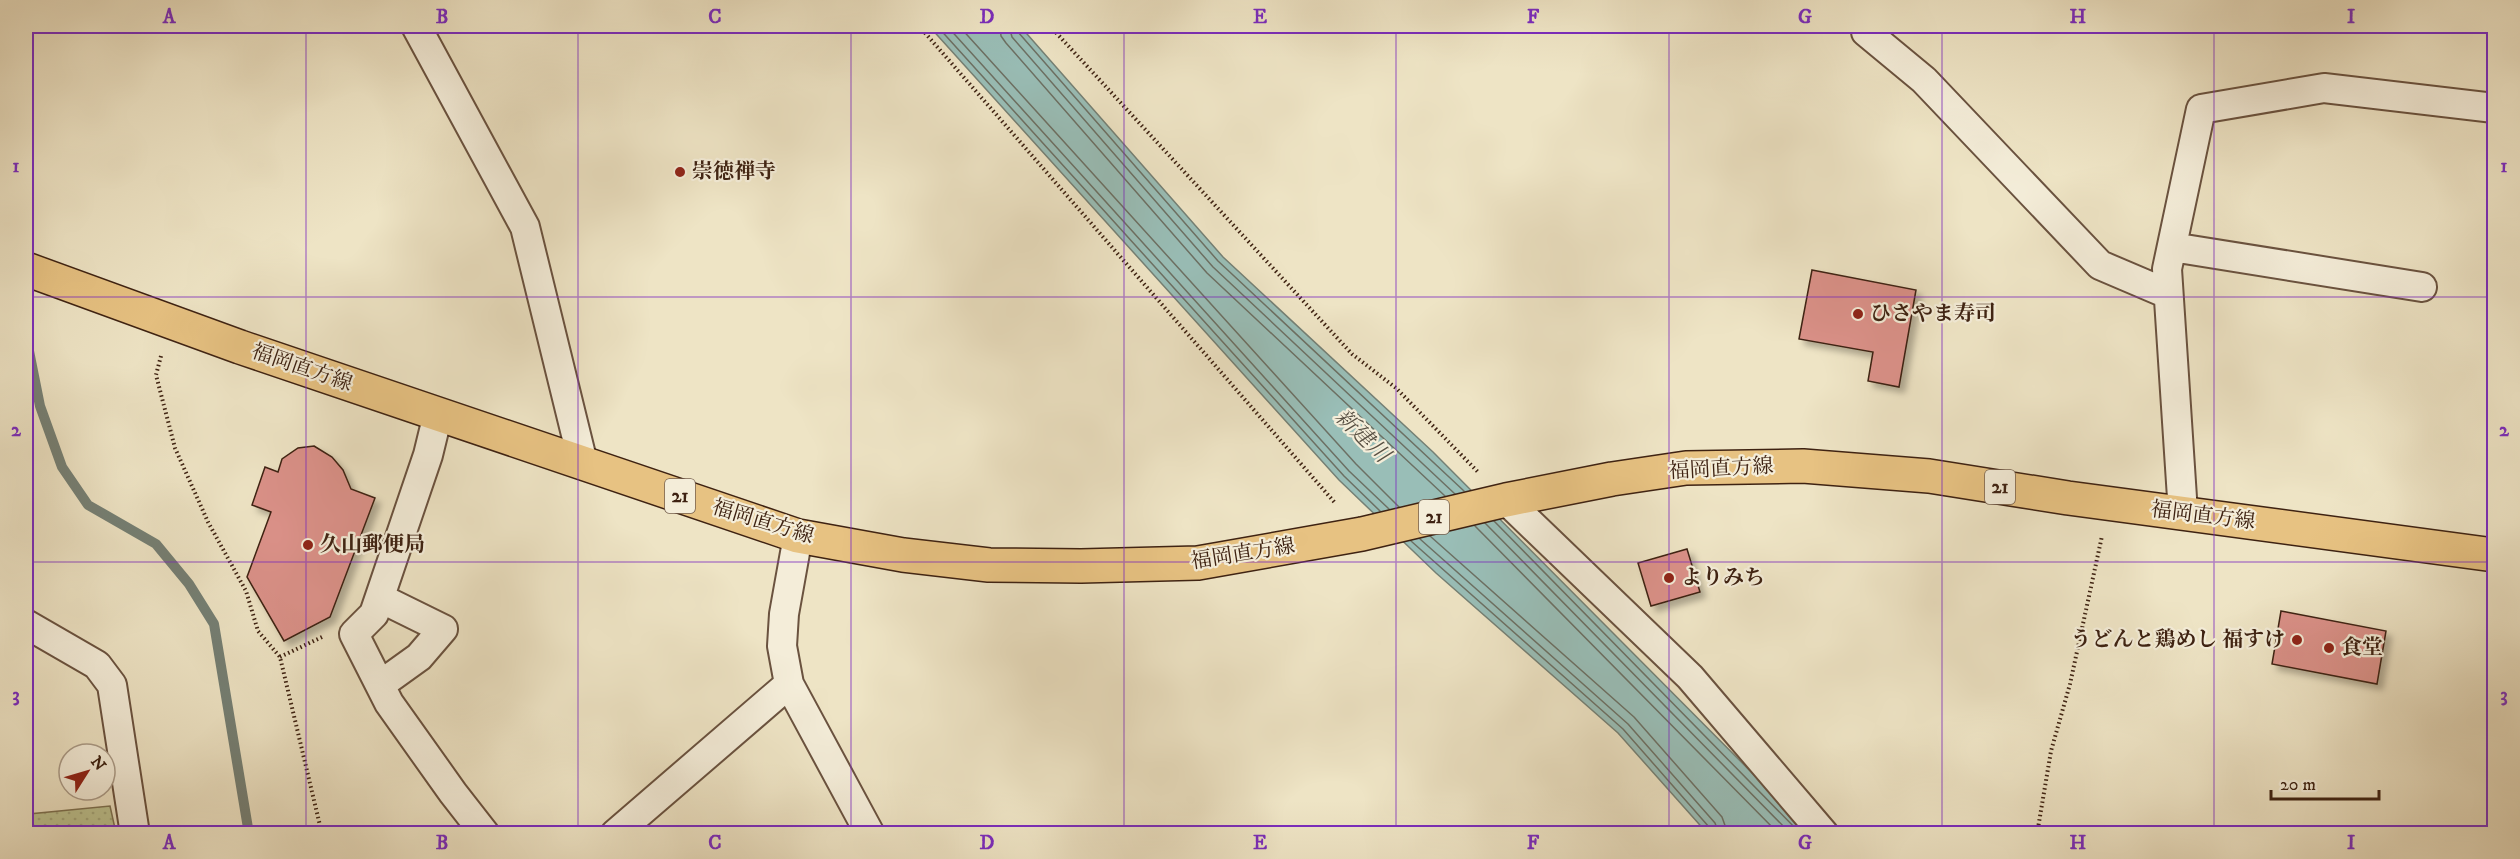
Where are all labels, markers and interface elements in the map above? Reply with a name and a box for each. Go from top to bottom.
text: A [162,5,177,30]
text: B [436,5,448,30]
text: C [708,5,722,30]
text: D [980,5,995,30]
text: E [1253,5,1267,30]
text: F [1527,5,1540,30]
text: G [1798,5,1812,30]
text: H [2070,5,2087,30]
text: I [2347,5,2355,30]
text: 1 [12,154,20,179]
text: 1 [2500,154,2508,179]
place label: 崇徳禅寺 [692,159,776,185]
marker: 崇徳禅寺 [673,165,687,179]
place label: ひさやま寿司 [1870,301,1996,327]
marker: ひさやま寿司 [1851,307,1865,321]
street label: 福岡直方線 [248,339,356,397]
water label: 新建川 [1329,403,1397,470]
text: 2 [11,418,22,443]
text: 2 [2499,418,2510,443]
street label: 福岡直方線 [1668,453,1774,485]
road number: 21 [1985,470,2015,504]
road number: 21 [665,479,695,513]
street label: 福岡直方線 [709,494,817,550]
street label: 福岡直方線 [2149,497,2257,535]
road number: 21 [1419,500,1449,534]
place label: 久山郵便局 [320,532,425,558]
street label: 福岡直方線 [1189,533,1297,575]
marker: 久山郵便局 [301,538,315,552]
place label: よりみち [1681,565,1765,591]
marker: よりみち [1662,571,1676,585]
place label: うどんと鶏めし 福すけ [2070,627,2285,653]
marker: うどんと鶏めし 福すけ [2290,633,2304,647]
place label: 食堂 [2341,635,2383,661]
marker: 食堂 [2322,641,2336,655]
text: 3 [12,683,20,708]
text: 3 [2500,683,2508,708]
north arrow [57,742,117,802]
text: N [86,752,110,775]
scale bar [2271,763,2379,801]
text: 20 m [2280,774,2316,796]
text: A [162,831,177,856]
text: B [436,831,448,856]
text: C [708,831,722,856]
text: D [980,831,995,856]
text: E [1253,831,1267,856]
text: F [1527,831,1540,856]
text: G [1798,831,1812,856]
text: H [2070,831,2087,856]
text: I [2347,831,2355,856]

